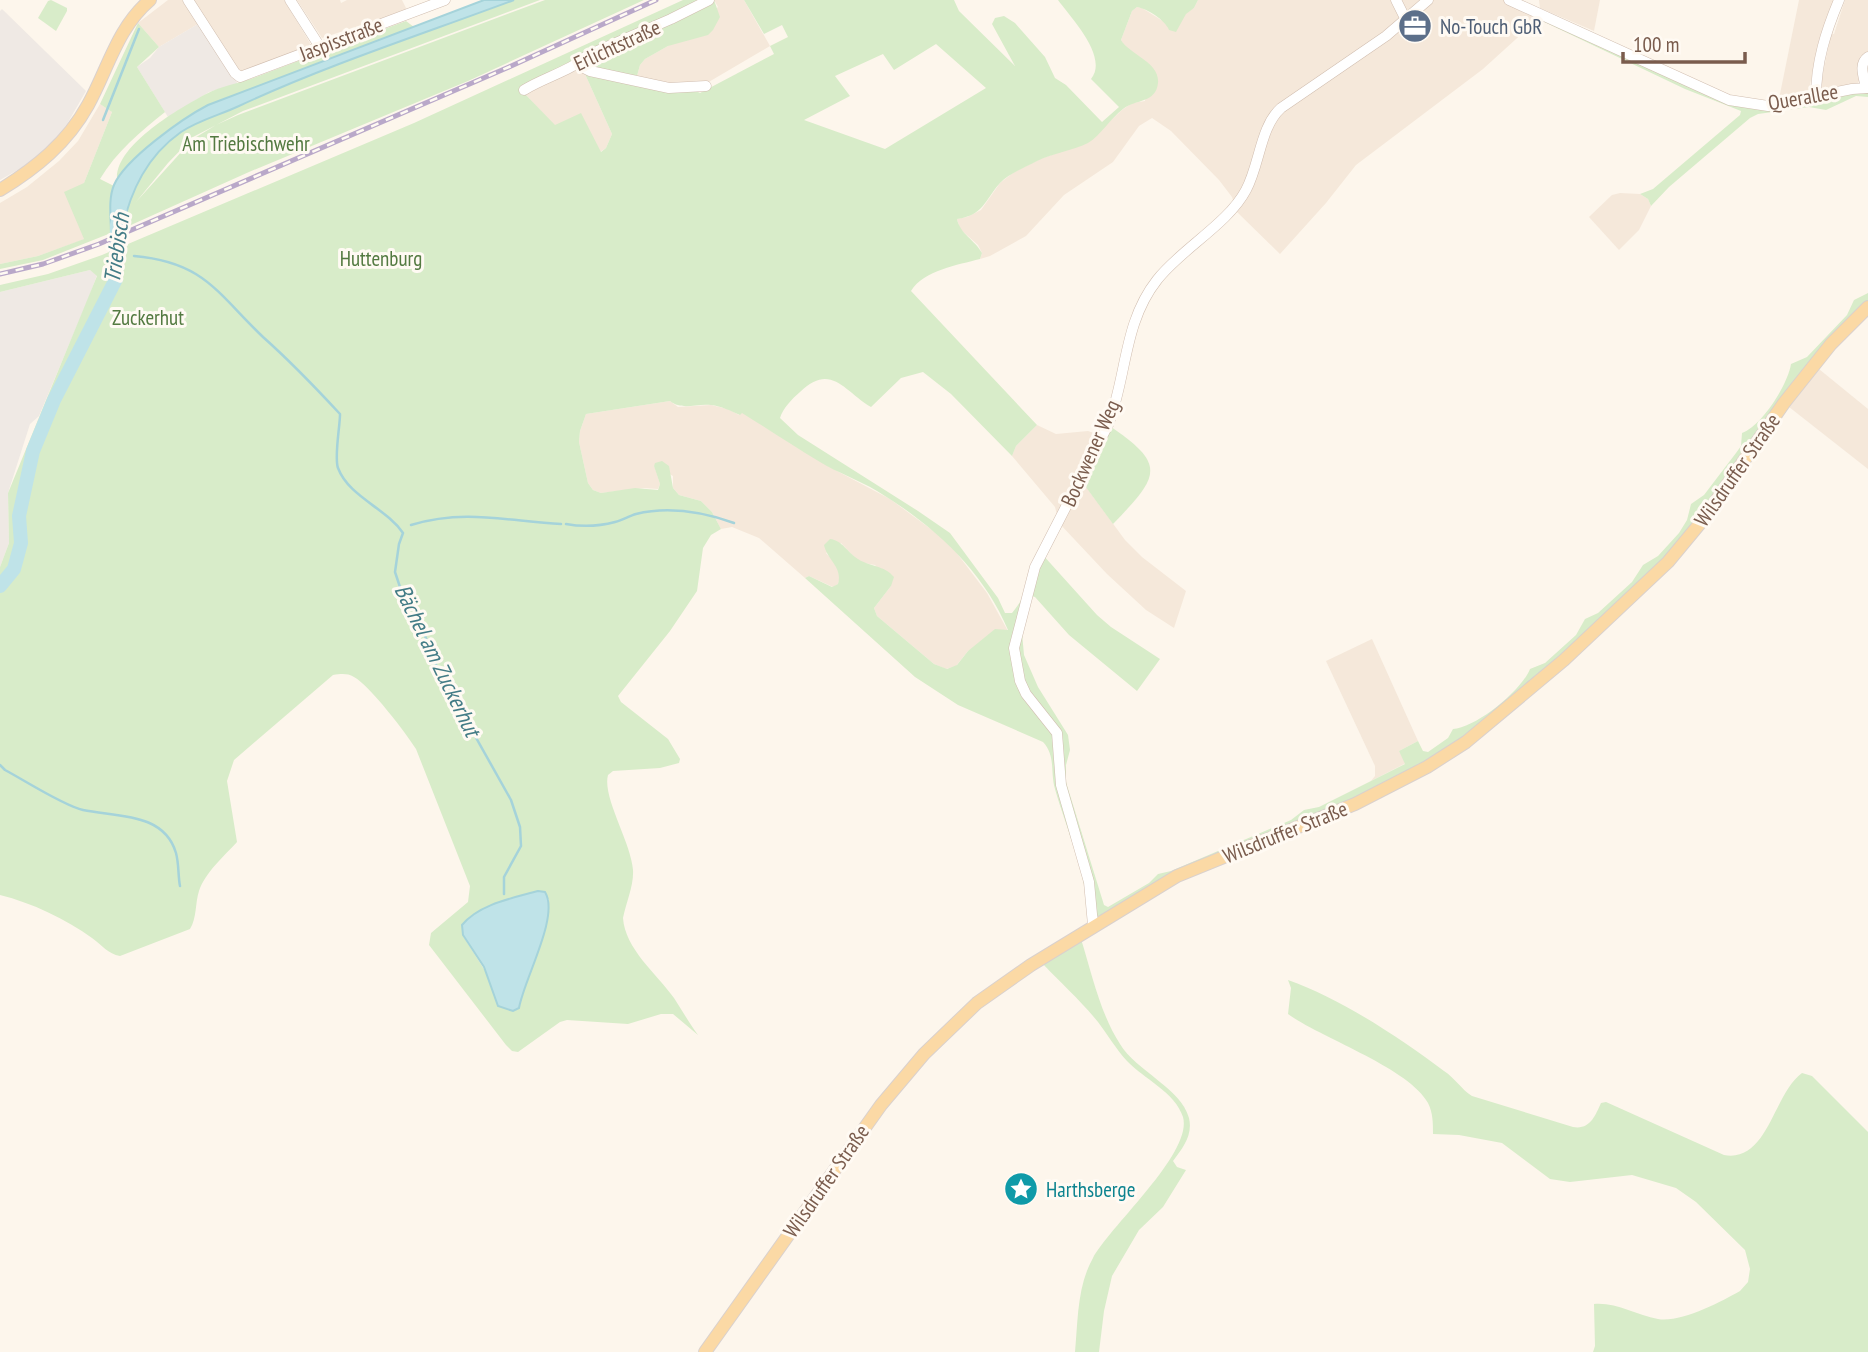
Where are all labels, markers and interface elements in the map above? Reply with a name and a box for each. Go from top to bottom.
office icon: No-Touch GbR [1396,7,1434,45]
street label: Jaspisstraße [294,11,387,68]
street label: Erlichtstraße [569,13,665,77]
place label: No-Touch GbR [1440,13,1542,40]
scale bar [1623,21,1745,65]
text: 100 m [1633,31,1679,58]
street label: Querallee [1766,78,1840,116]
park label: Am Triebischwehr [182,130,310,157]
water label: Triebisch [97,209,136,285]
park label: Huttenburg [340,245,422,272]
park label: Zuckerhut [112,304,184,331]
street label: Bockwener Weg [1054,395,1126,511]
street label: Wilsdruffer Straße [1688,408,1786,532]
water label: Bächel am Zuckerhut [389,579,488,743]
street label: Wilsdruffer Straße [1219,795,1351,869]
street label: Wilsdruffer Straße [777,1119,875,1243]
place icon: Harthsberge [1002,1170,1040,1208]
place label: Harthsberge [1046,1176,1135,1203]

